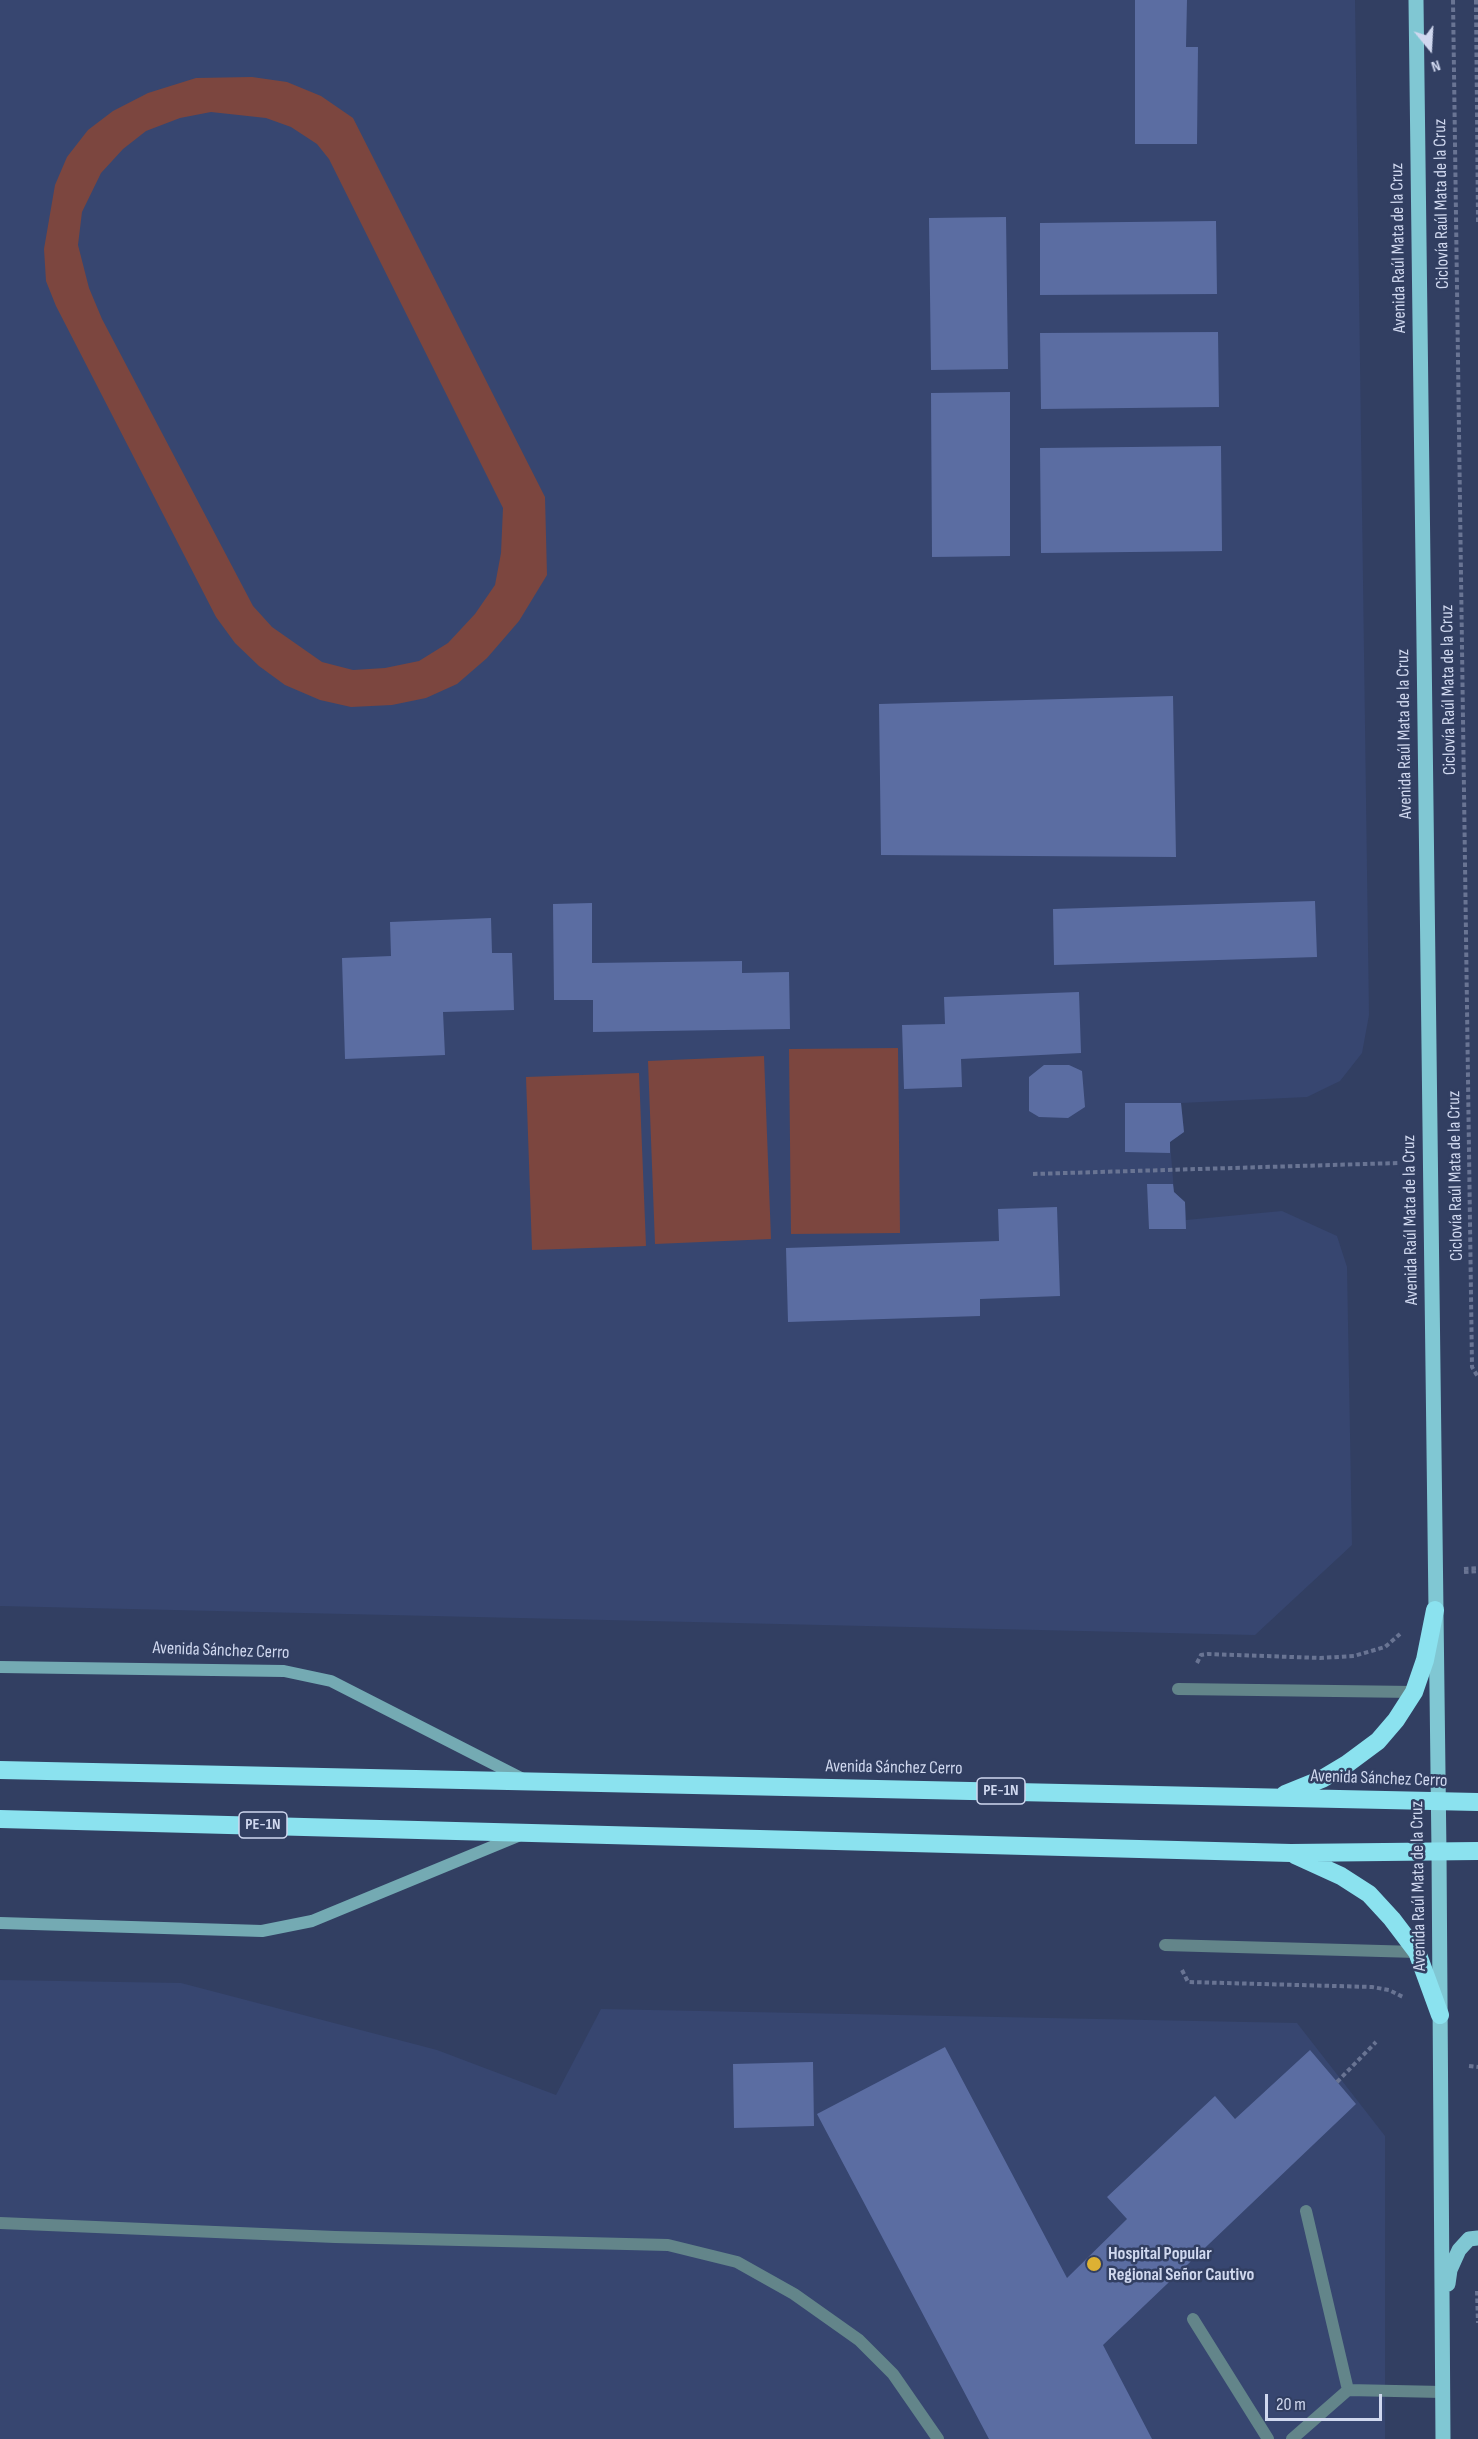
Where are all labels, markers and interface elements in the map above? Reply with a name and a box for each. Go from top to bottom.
north arrow [1400,18,1460,78]
text: N [1429,55,1443,76]
street label: Ciclovía Raúl Mata de la Cruz [1430,119,1454,289]
street label: Avenida Raúl Mata de la Cruz [1387,163,1411,333]
street label: Ciclovía Raúl Mata de la Cruz [1437,605,1461,775]
street label: Avenida Raúl Mata de la Cruz [1393,649,1417,819]
street label: Ciclovía Raúl Mata de la Cruz [1444,1091,1468,1261]
street label: Avenida Raúl Mata de la Cruz [1399,1135,1423,1305]
street label: Avenida Sánchez Cerro [152,1638,290,1664]
street label: Avenida Sánchez Cerro [825,1756,963,1780]
street label: Avenida Sánchez Cerro [1310,1766,1448,1792]
road number: PE-1N [977,1778,1025,1804]
street label: Avenida Raúl Mata de la Cruz [1407,1801,1431,1971]
road number: PE-1N [239,1812,287,1838]
place label: Hospital Popular Regional Señor Cautivo [1108,2243,1254,2286]
marker: Hospital Popular Regional Señor Cautivo [1085,2255,1103,2273]
scale bar [1268,2382,1385,2420]
text: 20 m [1276,2394,1306,2415]

